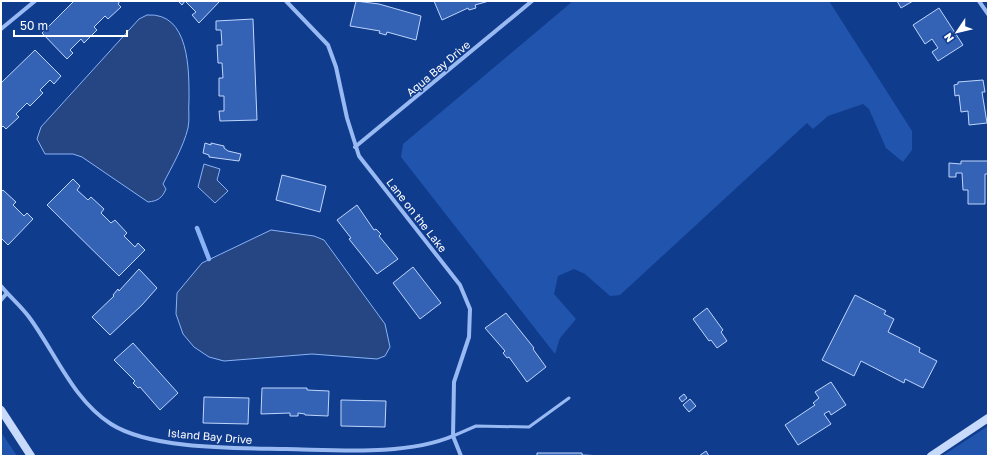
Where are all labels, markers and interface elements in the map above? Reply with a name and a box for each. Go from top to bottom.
scale bar [14,12,127,38]
north arrow [937,12,977,52]
text: 50 m [20,18,48,33]
text: N [941,31,956,45]
street label: Aqua Bay Drive [403,38,473,98]
street label: Lane on the Lake [384,176,450,254]
street label: Island Bay Drive [167,426,253,446]

